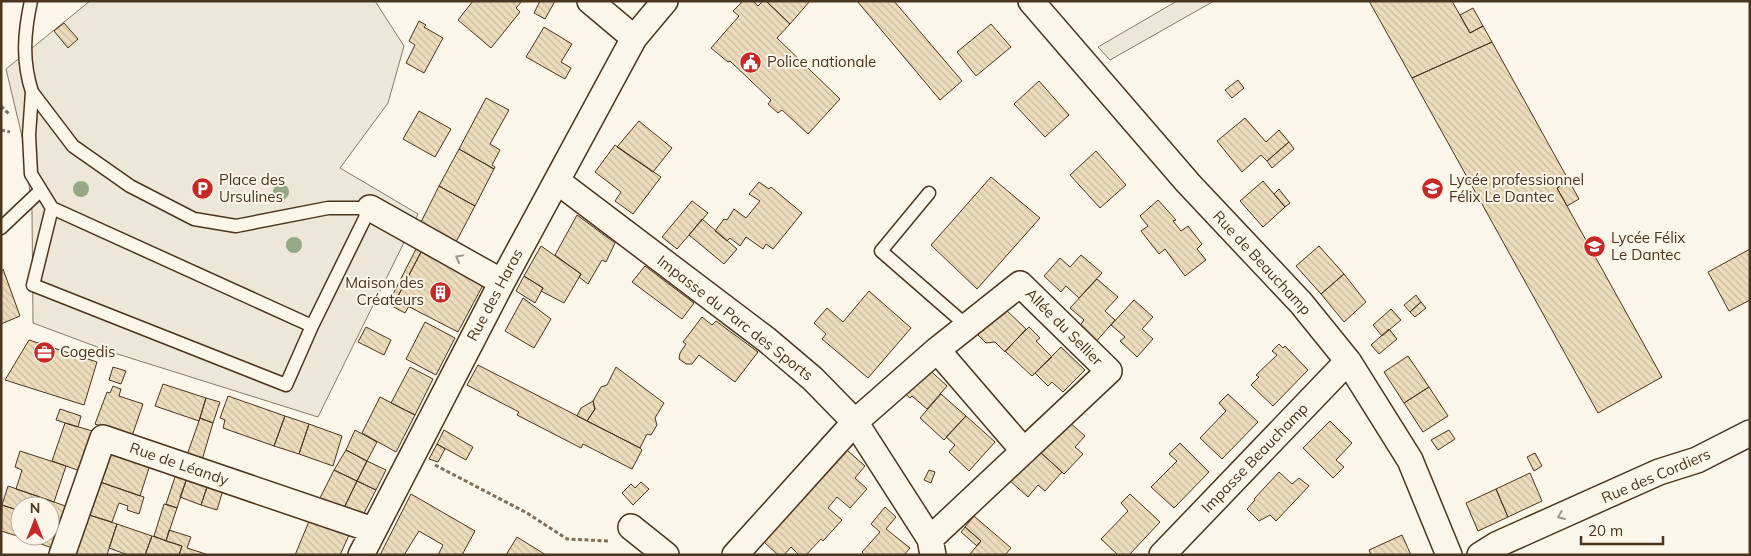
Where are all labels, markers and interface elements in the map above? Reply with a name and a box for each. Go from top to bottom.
public building icon: Police nationale [739,50,763,74]
place label: Police nationale [767,52,876,71]
place label: Place des Ursulines [219,170,285,206]
place label: Lycée professionnel Félix Le Dantec [1449,170,1584,206]
parking icon: Place des Ursulines [191,177,215,201]
school or university icon: Lycée professionnel Félix Le Dantec [1421,177,1445,201]
street label: Rue de Beauchamp [1209,207,1316,319]
place label: Lycée Félix Le Dantec [1611,228,1685,264]
school or university icon: Lycée Félix Le Dantec [1583,235,1607,259]
street label: Rue des Haras [462,245,527,344]
street label: Impasse du Parc des Sports [654,251,817,384]
one-way arrow [455,254,464,264]
place label: Maison des Créateurs [345,273,424,309]
building icon: Maison des Créateurs [428,280,452,304]
street label: Allée du Sellier [1022,284,1107,370]
office icon: Cogedis [32,340,56,364]
place label: Cogedis [60,342,116,361]
street label: Impasse Beauchamp [1197,399,1312,517]
street label: Rue de Léandy [127,438,231,489]
street label: Rue des Cordiers [1598,444,1713,507]
north arrow [10,496,60,546]
text: N [30,499,40,517]
one-way arrow [1557,510,1566,521]
scale bar [1581,514,1664,546]
text: 20 m [1588,521,1623,540]

